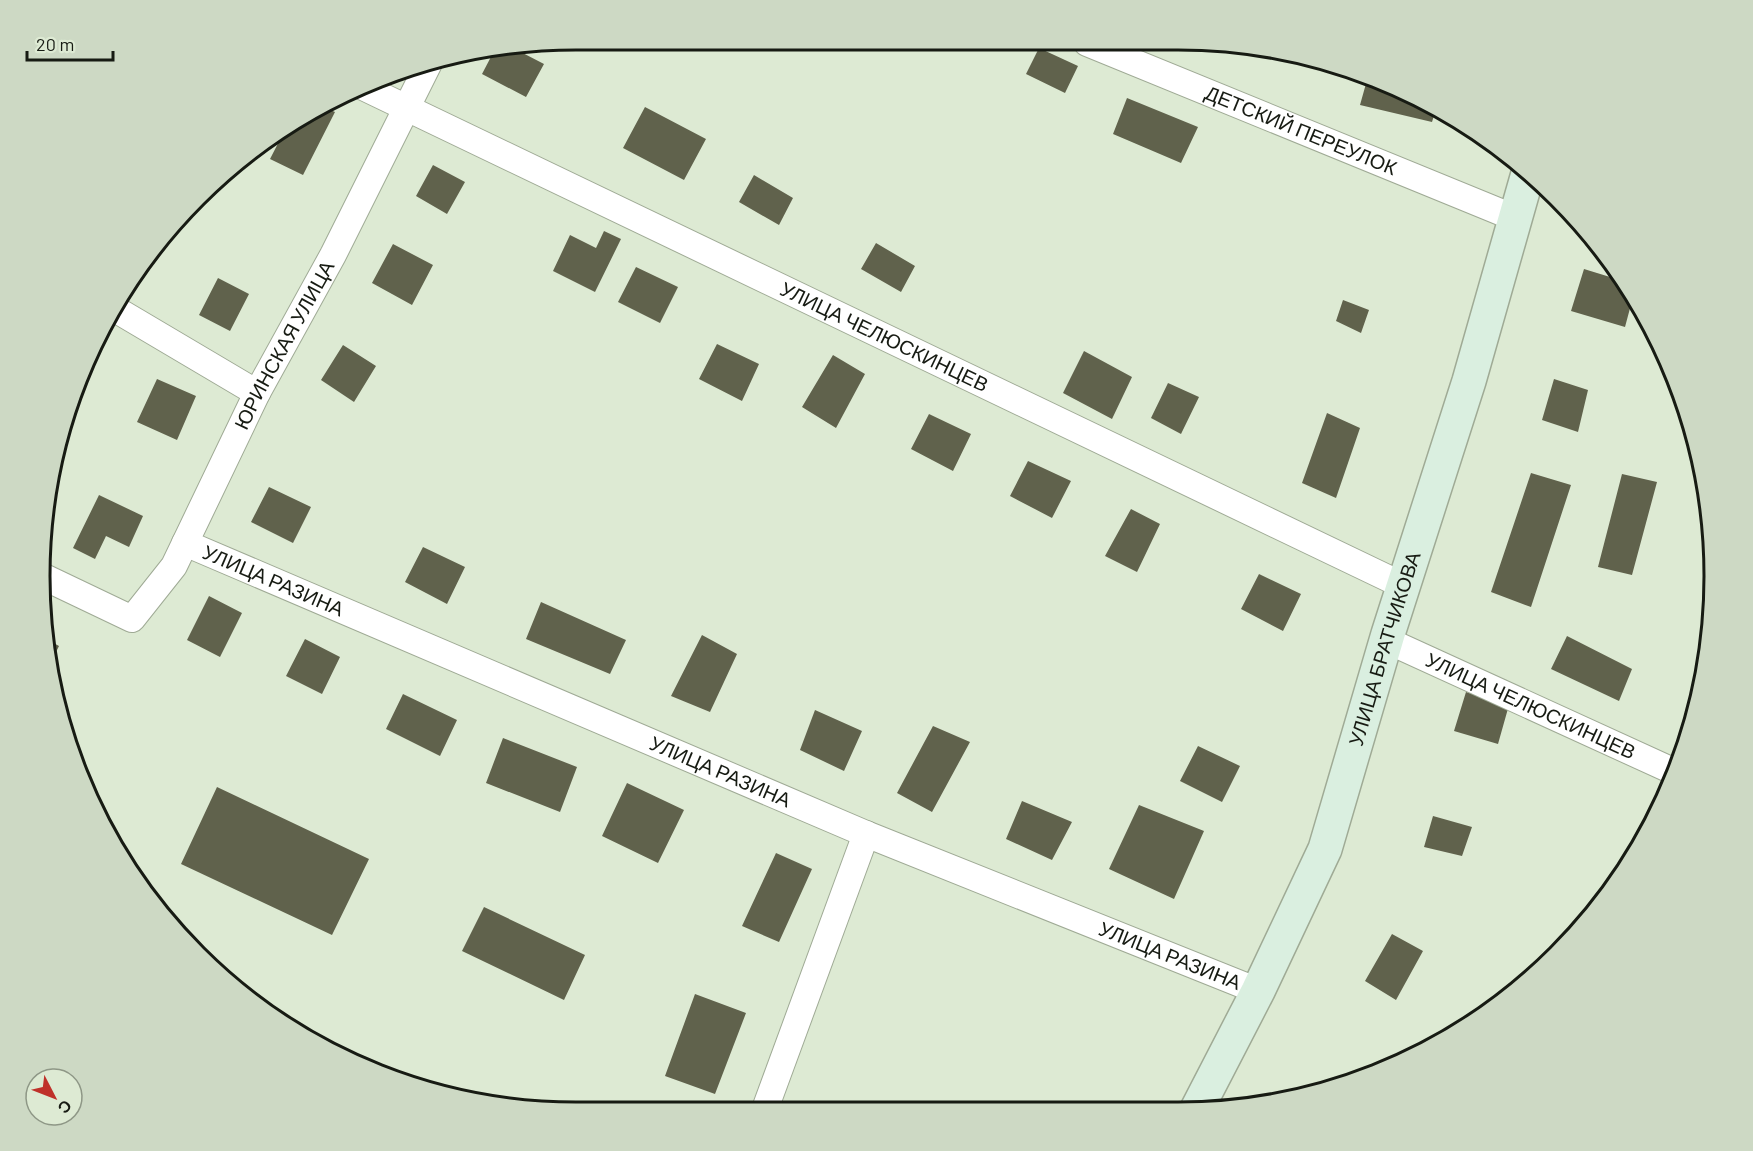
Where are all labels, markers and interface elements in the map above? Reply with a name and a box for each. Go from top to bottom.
scale bar [27,24,112,62]
text: 20 m [36,33,74,55]
street label: ДЕТСКИЙ ПЕРЕУЛОК [1202,80,1401,179]
street label: ЮРИНСКАЯ УЛИЦА [228,256,339,433]
street label: УЛИЦА ЧЕЛЮСКИНЦЕВ [777,276,993,396]
street label: УЛИЦА РАЗИНА [199,539,348,621]
street label: УЛИЦА БРАТЧИКОВА [1343,548,1425,748]
street label: УЛИЦА ЧЕЛЮСКИНЦЕВ [1422,647,1640,763]
street label: УЛИЦА РАЗИНА [646,730,795,812]
street label: УЛИЦА РАЗИНА [1096,916,1246,994]
north arrow [24,1067,84,1127]
text: С [54,1097,76,1118]

